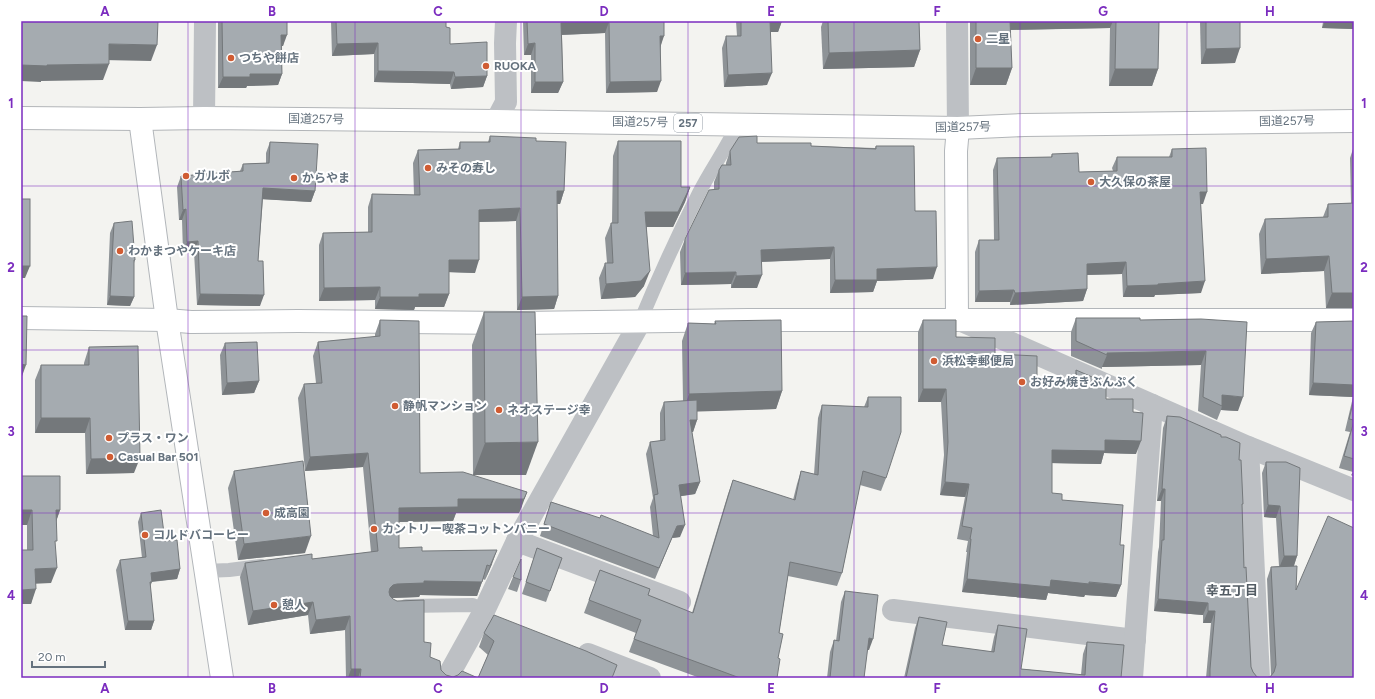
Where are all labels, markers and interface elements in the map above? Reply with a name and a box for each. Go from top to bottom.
text: A [100,4,110,19]
text: B [268,4,276,19]
text: C [433,4,443,19]
text: D [599,4,609,19]
text: E [767,4,775,19]
text: F [933,4,941,19]
text: G [1098,4,1108,19]
text: H [1265,4,1275,19]
place label: 二星 [986,32,1010,46]
marker: 二星 [973,34,983,44]
place label: つちや餅店 [239,51,299,65]
marker: つちや餅店 [226,53,236,63]
place label: RUOKA [494,59,537,73]
marker: RUOKA [481,61,491,71]
text: 1 [8,96,14,111]
text: 1 [1361,96,1367,111]
street label: 国道257号 [288,112,344,126]
road number: 257 [674,114,702,132]
street label: 国道257号 [1259,114,1315,128]
street label: 国道257号 [612,115,668,129]
street label: 国道257号 [935,120,991,134]
place label: みその寿し [436,161,496,175]
marker: みその寿し [423,163,433,173]
place label: ガルボ [194,169,230,183]
marker: ガルボ [181,171,191,181]
place label: からやま [302,171,350,185]
marker: からやま [289,173,299,183]
place label: 大久保の茶屋 [1099,175,1171,189]
marker: 大久保の茶屋 [1086,177,1096,187]
place label: わかまつやケーキ店 [128,244,236,258]
marker: わかまつやケーキ店 [115,246,125,256]
text: 2 [7,260,15,275]
text: 2 [1360,260,1368,275]
place label: 浜松幸郵便局 [942,354,1014,368]
marker: 浜松幸郵便局 [929,356,939,366]
place label: お好み焼きぶんぷく [1030,375,1138,389]
marker: お好み焼きぶんぷく [1017,377,1027,387]
place label: 静帆マンション [403,399,487,413]
marker: 静帆マンション [390,401,400,411]
place label: ネオステージ幸 [507,403,591,417]
marker: ネオステージ幸 [494,405,504,415]
text: 3 [7,424,15,439]
text: 3 [1360,424,1368,439]
place label: プラス・ワン [117,431,189,445]
marker: プラス・ワン [104,433,114,443]
place label: Casual Bar 501 [118,450,199,464]
marker: Casual Bar 501 [105,452,115,462]
place label: 成高園 [274,506,310,520]
marker: 成高園 [261,508,271,518]
place label: カントリー喫茶コットンバニー [382,522,550,536]
marker: カントリー喫茶コットンバニー [369,524,379,534]
place label: コルドバコーヒー [153,528,249,542]
marker: コルドバコーヒー [140,530,150,540]
district label: 幸五丁目 [1206,583,1258,598]
text: 4 [7,588,15,603]
text: 4 [1360,588,1368,603]
place label: 憩人 [282,598,306,612]
marker: 憩人 [269,600,279,610]
scale bar [32,643,105,669]
text: 20 m [38,650,66,664]
text: A [100,681,110,696]
text: B [268,681,276,696]
text: C [433,681,443,696]
text: D [599,681,609,696]
text: E [767,681,775,696]
text: F [933,681,941,696]
text: G [1098,681,1108,696]
text: H [1265,681,1275,696]

